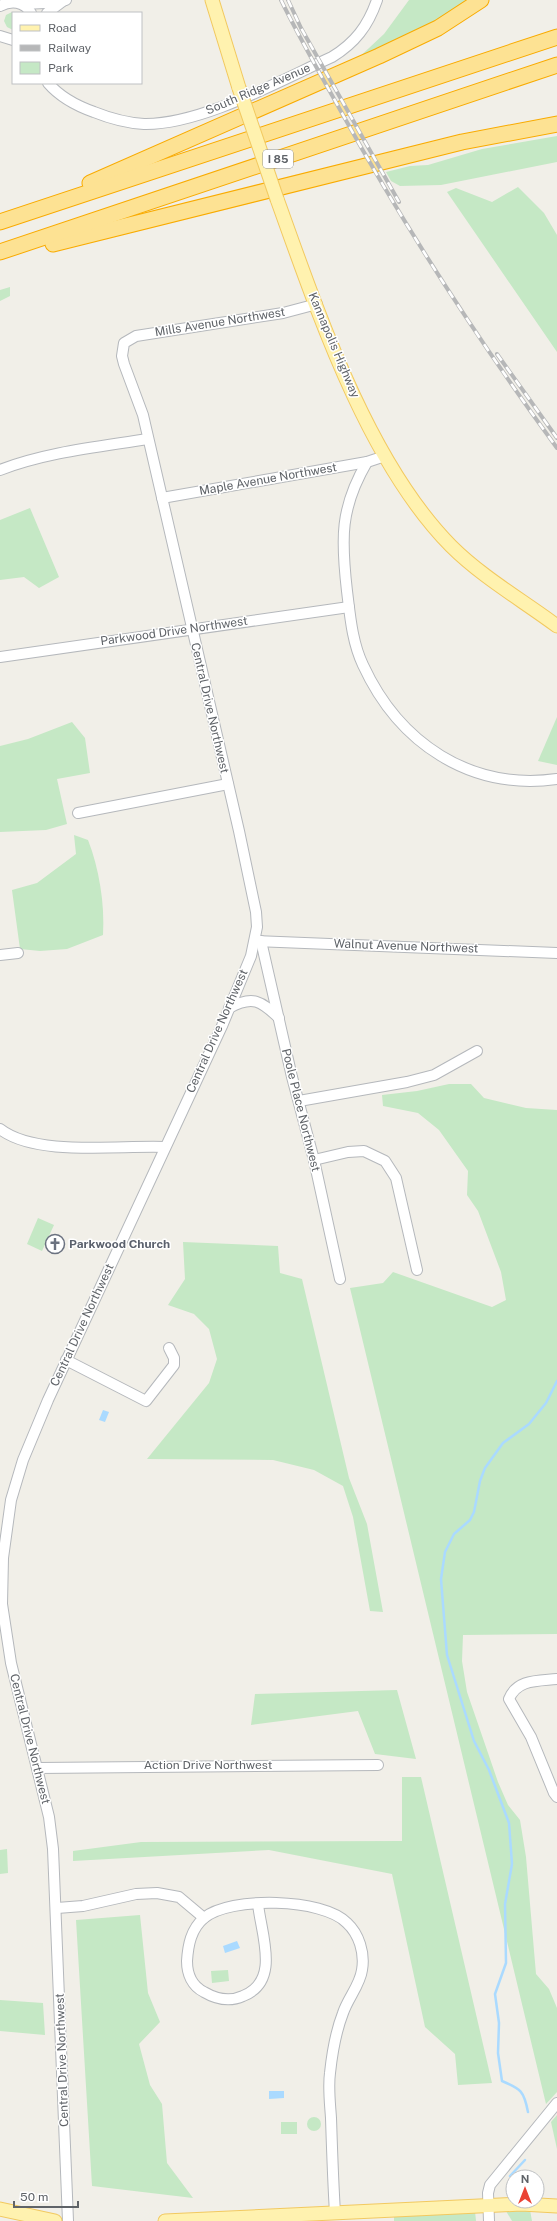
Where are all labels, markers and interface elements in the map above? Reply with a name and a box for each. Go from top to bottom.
legend [12,12,142,84]
text: Road [48,21,76,35]
text: Railway [48,41,92,55]
street label: South Ridge Avenue [203,60,313,117]
text: Park [48,61,74,75]
road number: I 85 [263,150,293,168]
street label: Kannapolis Highway [305,290,363,400]
street label: Mills Avenue Northwest [154,305,287,339]
street label: Maple Avenue Northwest [198,460,338,498]
street label: Parkwood Drive Northwest [100,614,249,648]
street label: Central Drive Northwest [188,641,232,775]
street label: Walnut Avenue Northwest [333,936,479,956]
street label: Central Drive Northwest [183,967,251,1095]
street label: Poole Place Northwest [279,1047,323,1173]
church icon: Parkwood Church [44,1233,66,1255]
place label: Parkwood Church [69,1237,170,1251]
street label: Central Drive Northwest [47,1261,117,1389]
street label: Central Drive Northwest [7,1672,53,1806]
street label: Action Drive Northwest [144,1758,273,1772]
street label: Central Drive Northwest [53,1993,71,2127]
north arrow [505,2169,545,2209]
text: N [521,2173,529,2185]
scale bar [14,2183,78,2209]
text: 50 m [20,2190,48,2204]

